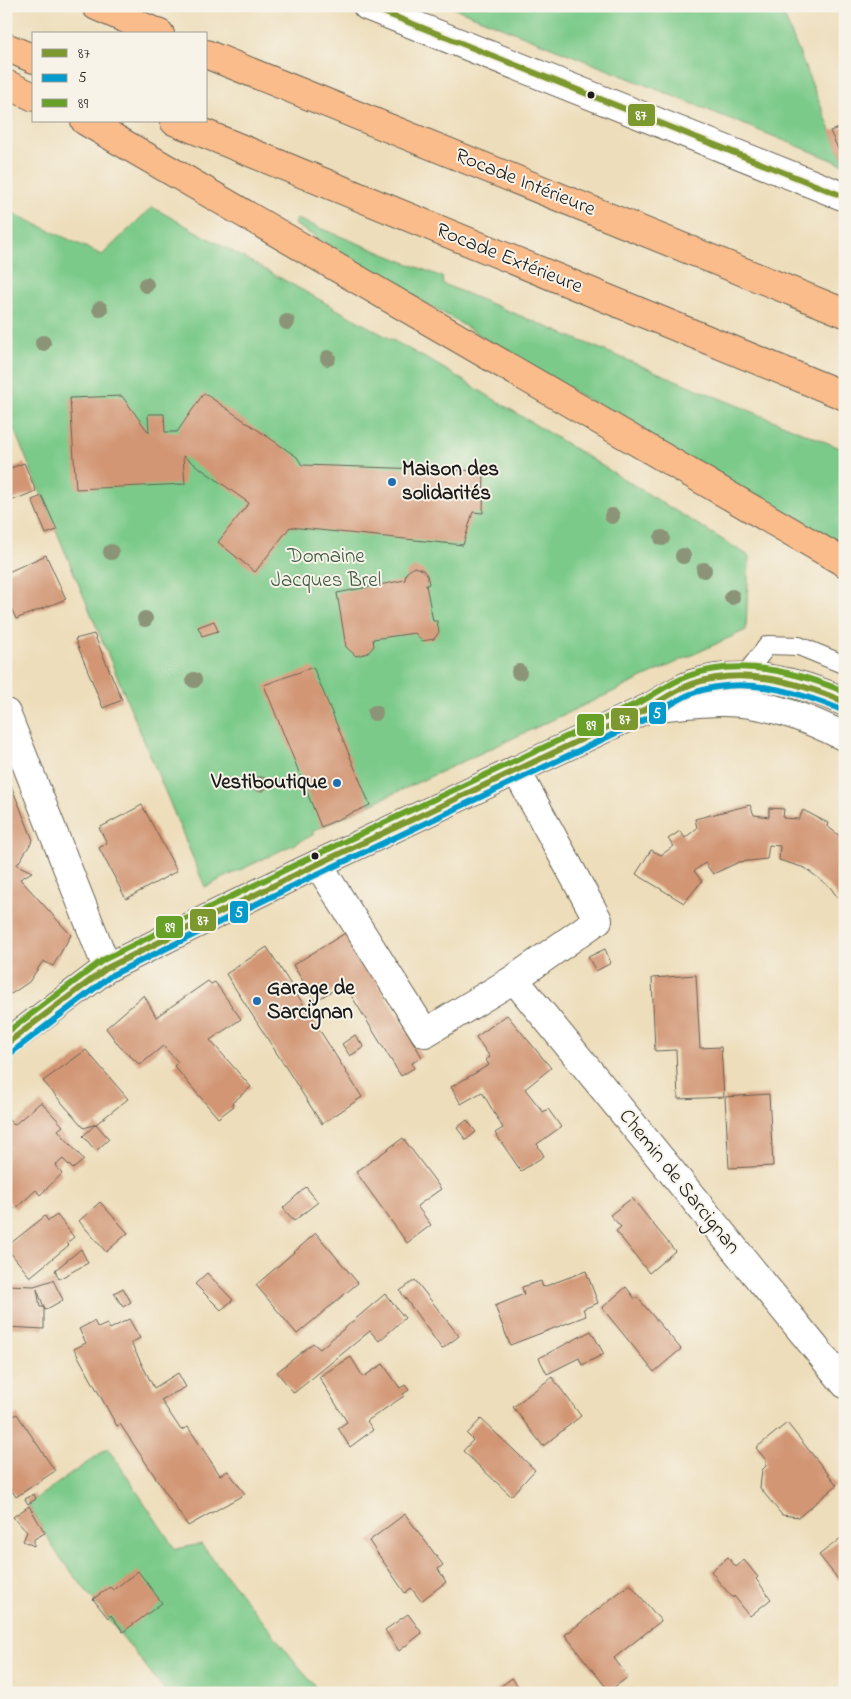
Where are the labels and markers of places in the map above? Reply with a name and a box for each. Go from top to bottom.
unlabelled marker [586,90,596,100]
place label: Maison des solidarités [402,455,499,509]
marker: Maison des solidarités [386,476,398,488]
place label: Vestiboutique [210,768,328,798]
marker: Vestiboutique [331,777,343,789]
unlabelled marker [310,851,320,861]
place label: Garage de Sarcignan [267,974,355,1030]
marker: Garage de Sarcignan [251,995,263,1007]

